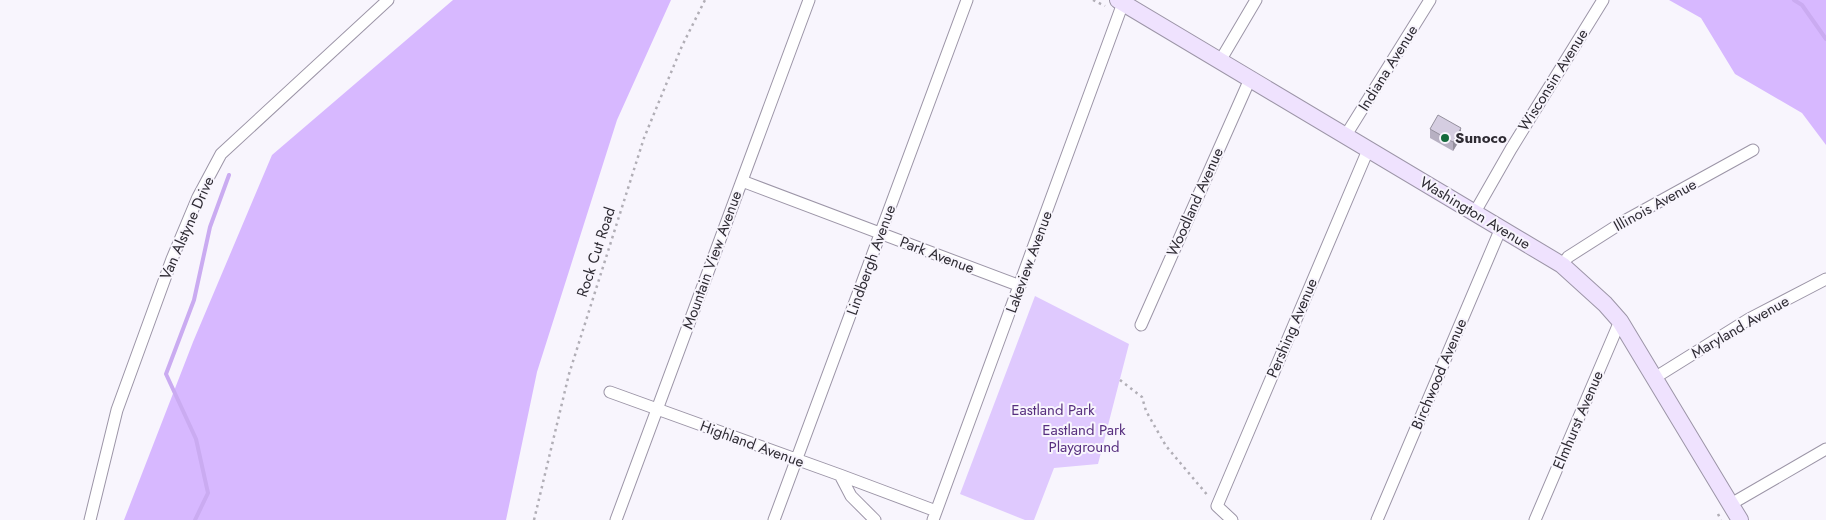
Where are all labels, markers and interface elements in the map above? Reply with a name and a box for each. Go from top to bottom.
street label: Indiana Avenue [1353,21,1423,115]
street label: Wisconsin Avenue [1513,24,1593,135]
place label: Sunoco [1455,127,1507,149]
marker: Sunoco [1439,132,1451,144]
street label: Woodland Avenue [1161,144,1229,260]
street label: Washington Avenue [1415,171,1535,255]
street label: Van Alstyne Drive [154,173,220,283]
street label: Illinois Avenue [1610,173,1701,237]
street label: Mountain View Avenue [677,187,747,332]
street label: Lindbergh Avenue [841,202,901,318]
street label: Rock Cut Road [571,204,621,300]
street label: Lakeview Avenue [1000,208,1058,316]
street label: Park Avenue [897,231,978,279]
street label: Pershing Avenue [1261,275,1323,381]
street label: Maryland Avenue [1687,290,1793,364]
street label: Birchwood Avenue [1406,315,1472,433]
street label: Elmhurst Avenue [1547,367,1609,473]
park label: Eastland Park [1011,399,1095,421]
street label: Highland Avenue [697,415,807,473]
park label: Eastland Park Playground [1042,419,1126,458]

